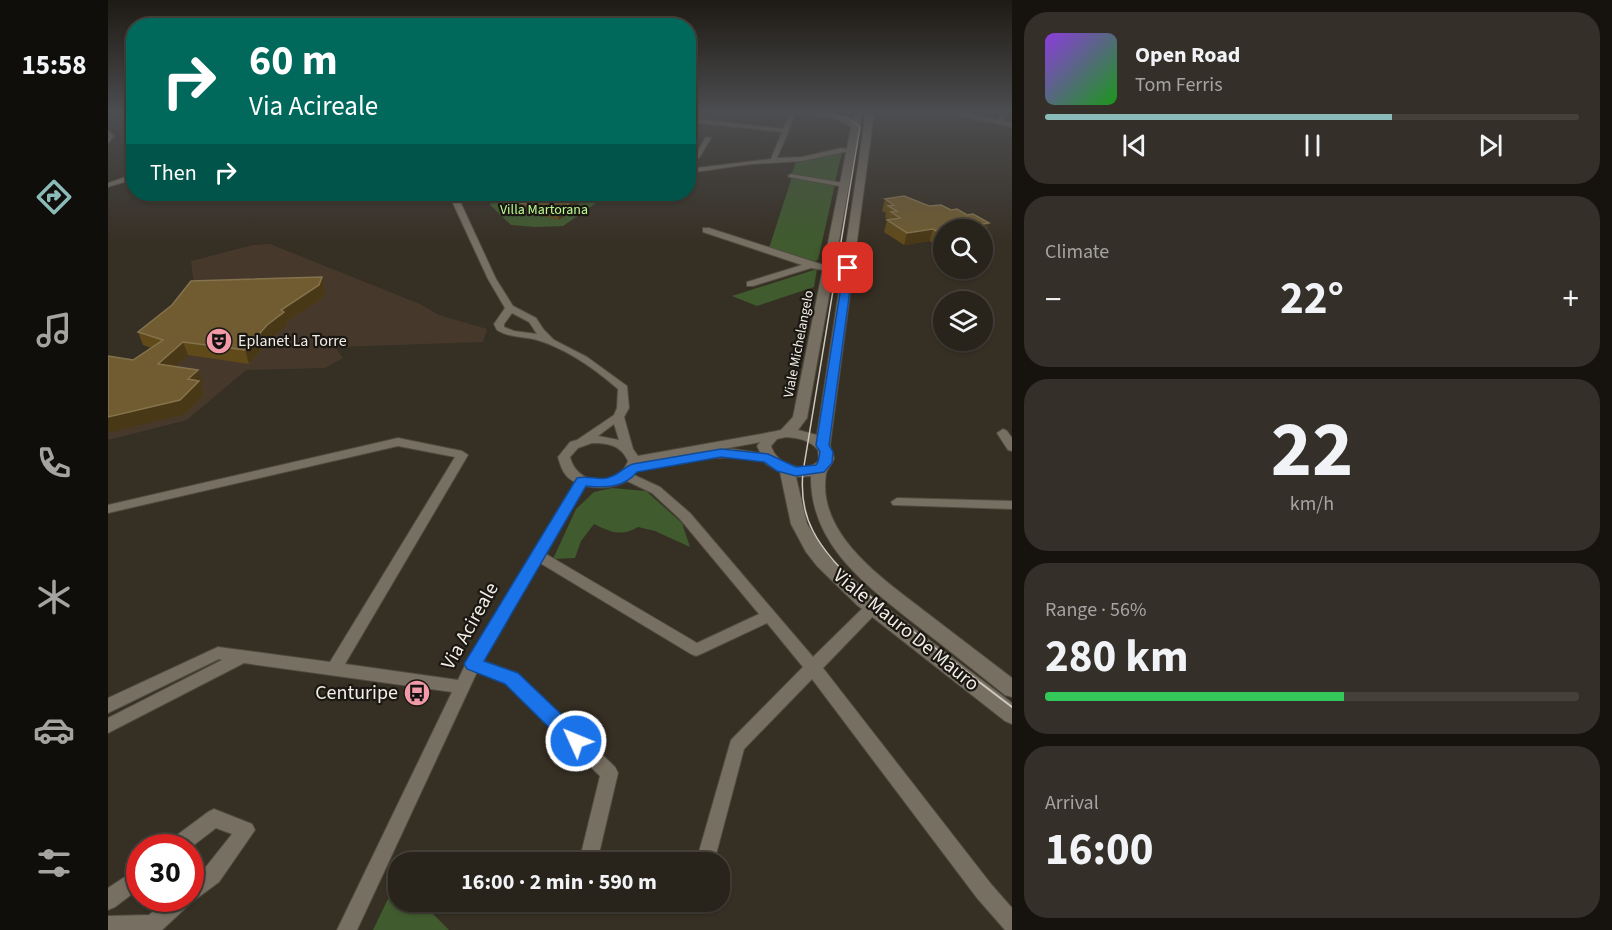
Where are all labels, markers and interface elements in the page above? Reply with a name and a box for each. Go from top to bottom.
text: 60 m [249,31,338,91]
text: Open Road [1135,39,1240,71]
icon: right [150,42,228,120]
text: 15:58 [21,46,87,85]
text: Tom Ferris [1135,71,1223,99]
text: Via Acireale [249,87,378,126]
icon: previous [1118,129,1151,162]
icon: pause [1296,129,1329,162]
icon: next [1474,129,1507,162]
icon: right [209,156,242,189]
text: Then [150,157,197,189]
icon: directions [33,176,75,218]
park label: Villa Martorana [500,200,588,220]
map controls [933,219,993,351]
button: search [933,219,993,279]
text: Climate [1045,238,1109,266]
pin [822,242,873,293]
icon: arrive [831,251,864,284]
text: 22° [1280,267,1344,331]
text: − [1045,276,1061,323]
text: + [1563,276,1579,323]
street label: Viale Michelangelo [779,289,819,399]
button: layers [933,291,993,351]
icon: music [33,309,75,351]
theatre icon: Eplanet La Torre [204,326,234,356]
place label: Eplanet La Torre [238,330,347,352]
text: 22 [1271,395,1353,506]
icon: phone [33,442,75,484]
text: km/h [1290,490,1334,518]
street label: Viale Mauro De Mauro [827,562,985,698]
icon: climate [33,576,75,618]
street label: Via Acireale [435,577,505,675]
text: Range · 56% [1045,596,1146,624]
text: 280 km [1045,625,1189,689]
bus stop icon: Centuripe [402,678,432,708]
place label: Centuripe [315,679,398,707]
icon: car [33,709,75,751]
position arrow [544,709,608,773]
text: Arrival [1045,789,1099,817]
text: 16:00 [1045,818,1154,882]
speed limit sign: 30 [126,834,204,912]
icon: filters [33,842,75,884]
text: 16:00 · 2 min · 590 m [461,866,657,898]

